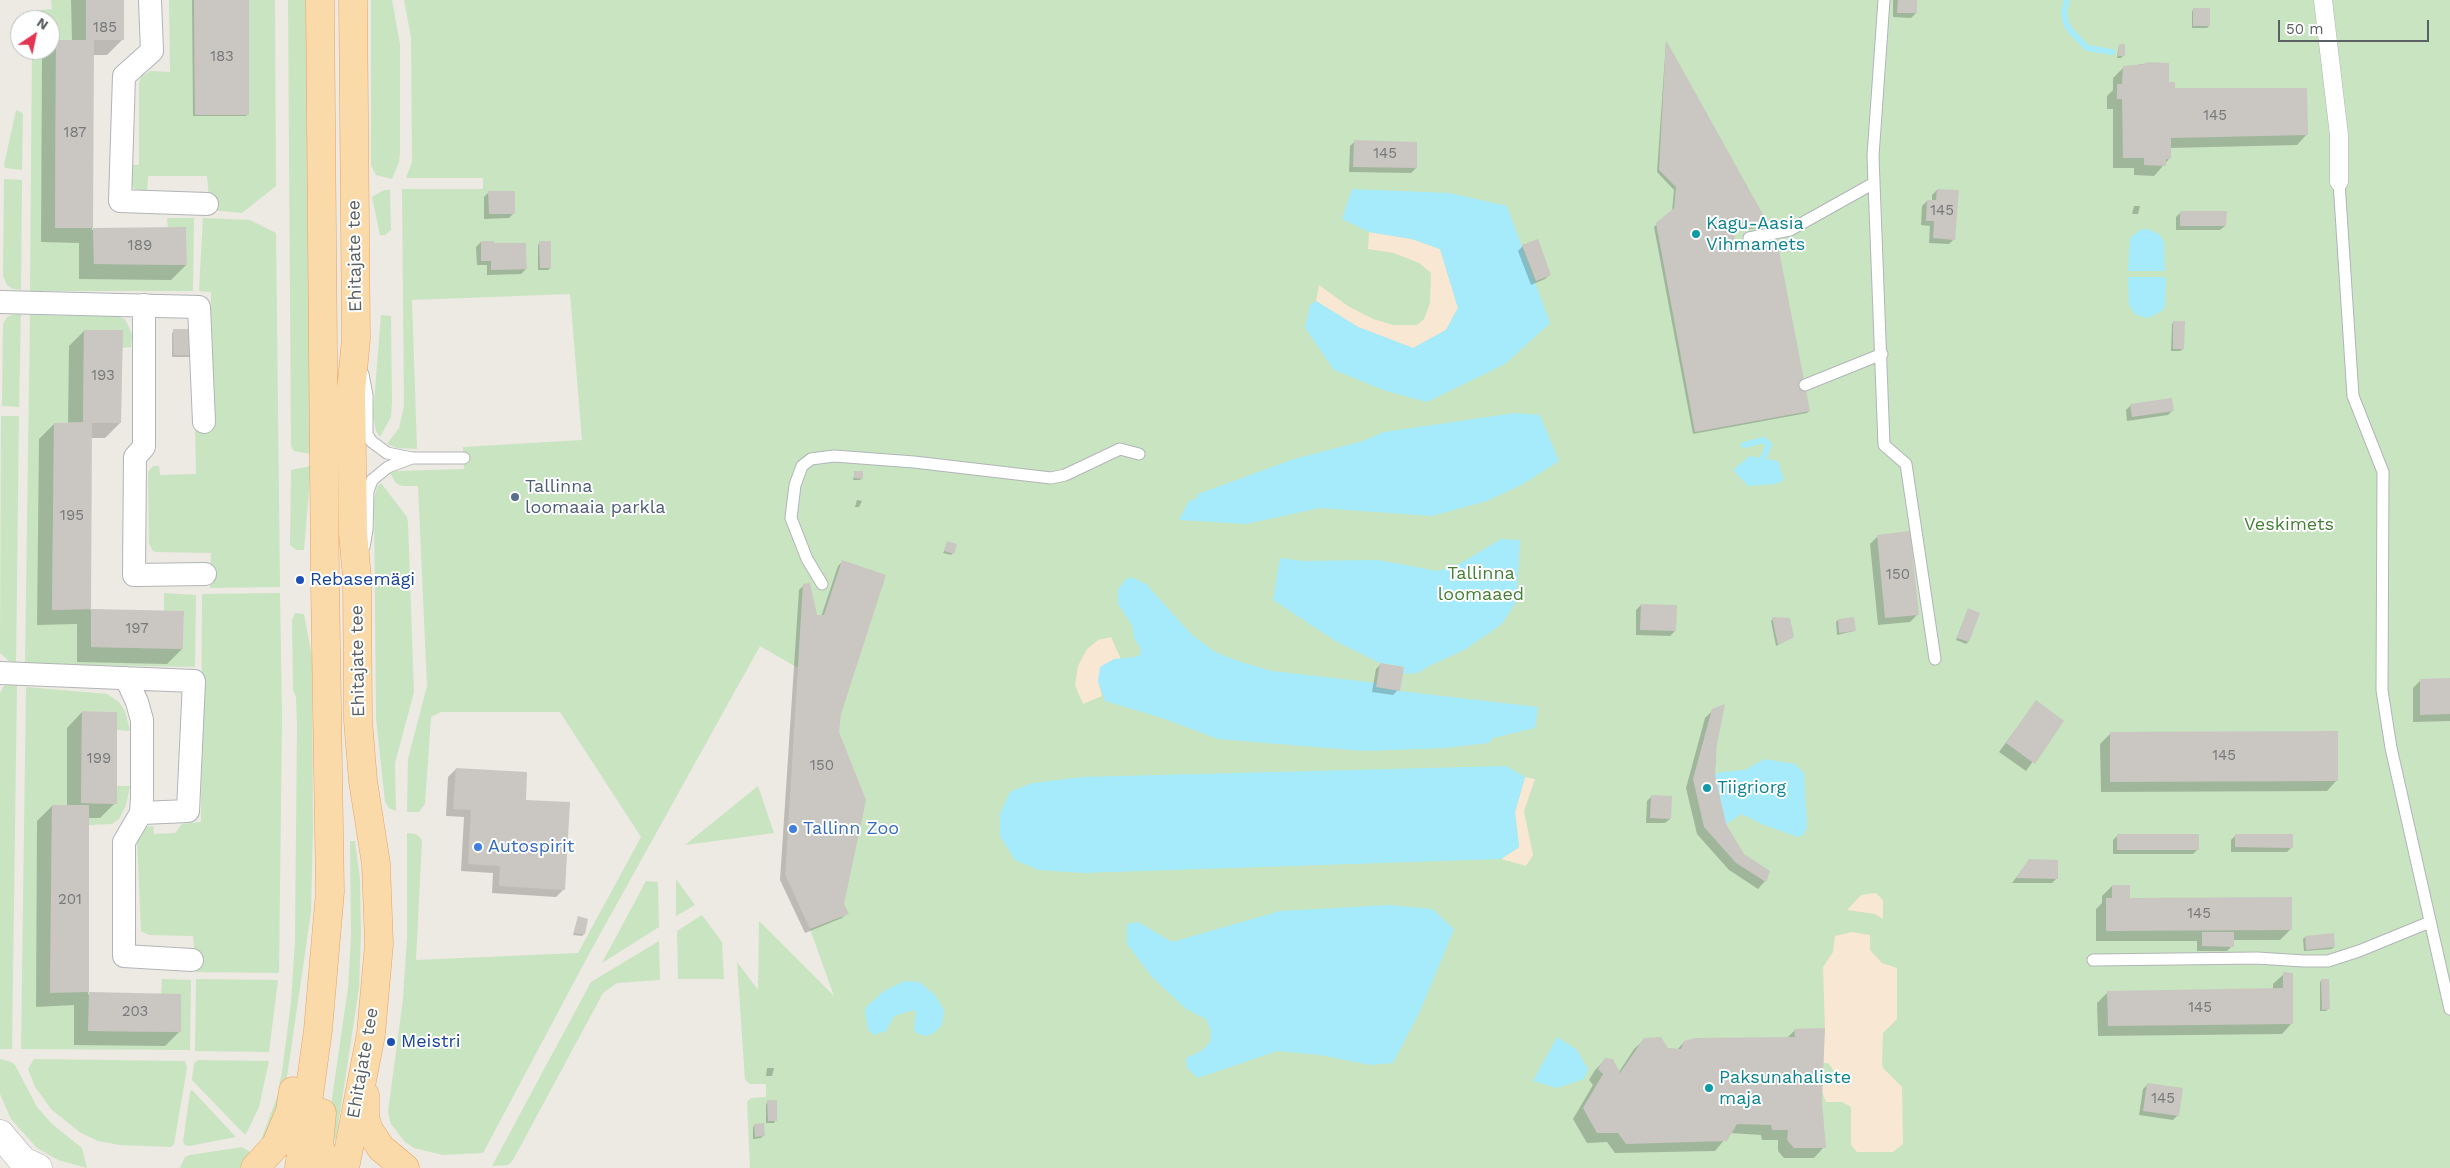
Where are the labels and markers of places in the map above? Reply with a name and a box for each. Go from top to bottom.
place label: Kagu-Aasia Vihmamets [1706,213,1805,255]
marker: Kagu-Aasia Vihmamets [1690,228,1702,240]
place label: Tallinna loomaaia parkla [525,476,665,518]
marker: Tallinna loomaaia parkla [509,491,521,503]
place label: Rebasemägi [310,569,415,591]
marker: Rebasemägi [294,574,306,586]
place label: Tiigriorg [1717,777,1786,799]
marker: Tiigriorg [1701,782,1713,794]
place label: Tallinn Zoo [803,818,899,840]
marker: Tallinn Zoo [787,823,799,835]
place label: Autospirit [488,836,574,858]
marker: Autospirit [472,841,484,853]
place label: Meistri [401,1031,461,1053]
marker: Meistri [385,1036,397,1048]
place label: Paksunahaliste maja [1719,1067,1851,1110]
marker: Paksunahaliste maja [1703,1082,1715,1094]

